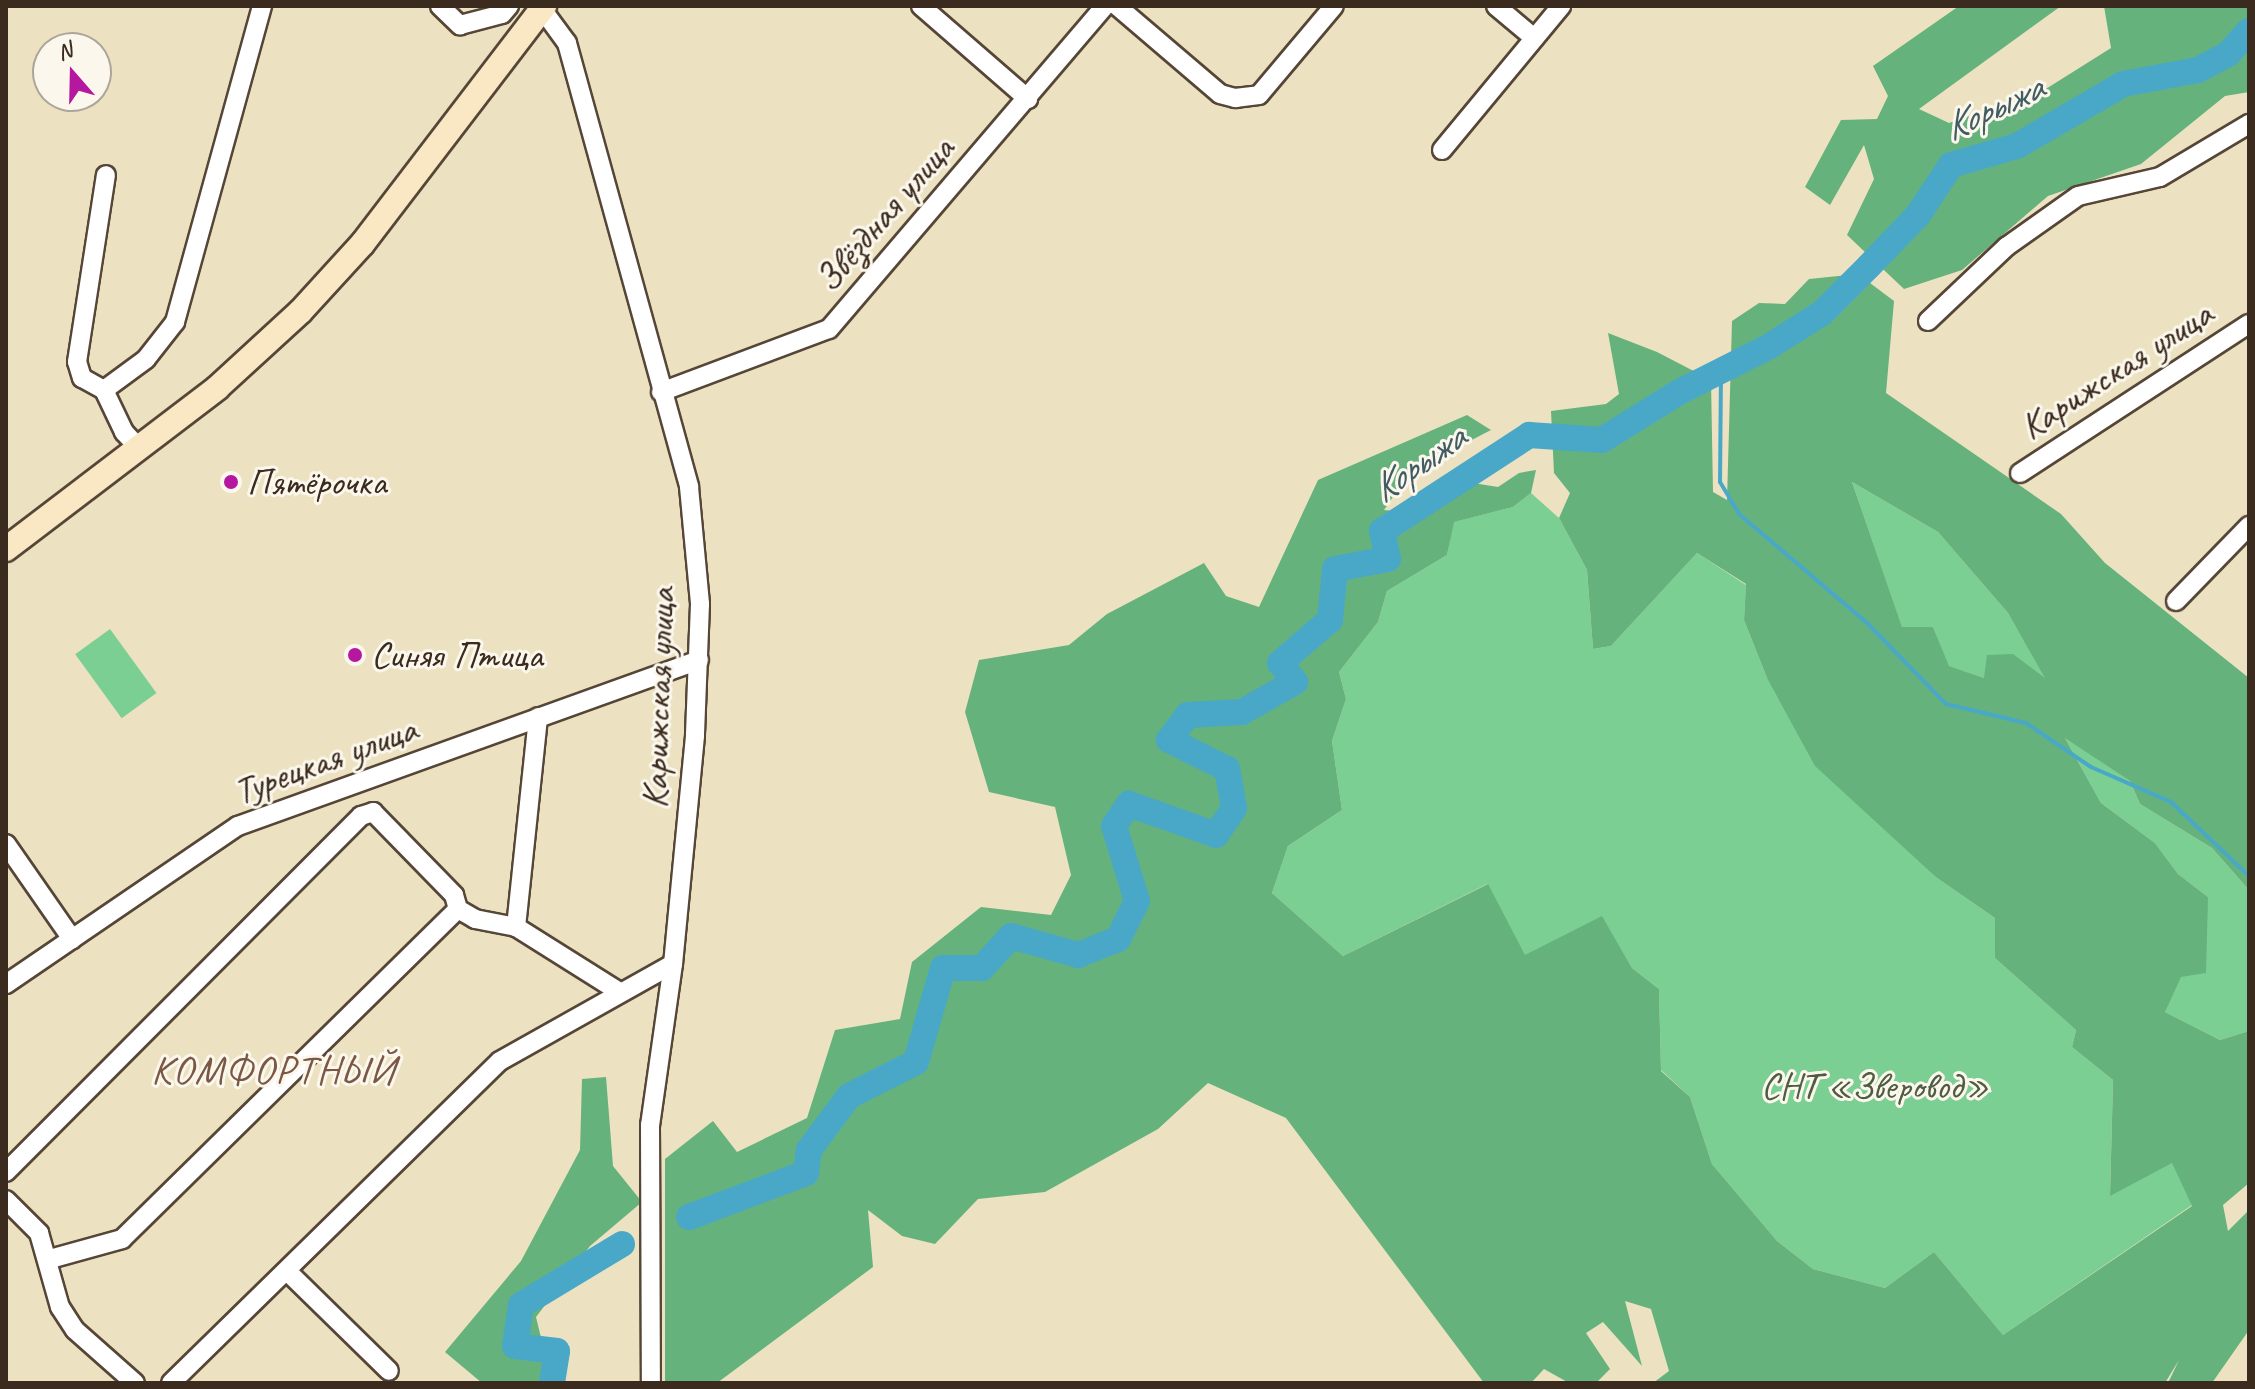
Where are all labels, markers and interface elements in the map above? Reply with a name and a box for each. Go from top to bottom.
north arrow [32,32,112,112]
text: N [53,36,76,67]
water label: Корыжа [1936,63,2050,151]
street label: Звёздная улица [803,126,965,302]
street label: Карижская улица [2010,290,2222,450]
water label: Корыжа [1361,413,1475,513]
place label: Пятёрочка [247,459,386,505]
marker: Пятёрочка [222,473,240,491]
street label: Карижская улица [631,585,685,811]
place label: Синяя Птица [371,632,538,678]
marker: Синяя Птица [346,646,364,664]
street label: Турецкая улица [226,705,424,815]
district label: КОМФОРТНЫЙ [149,1046,399,1094]
park label: СНТ «Зверовод» [1761,1063,1989,1109]

